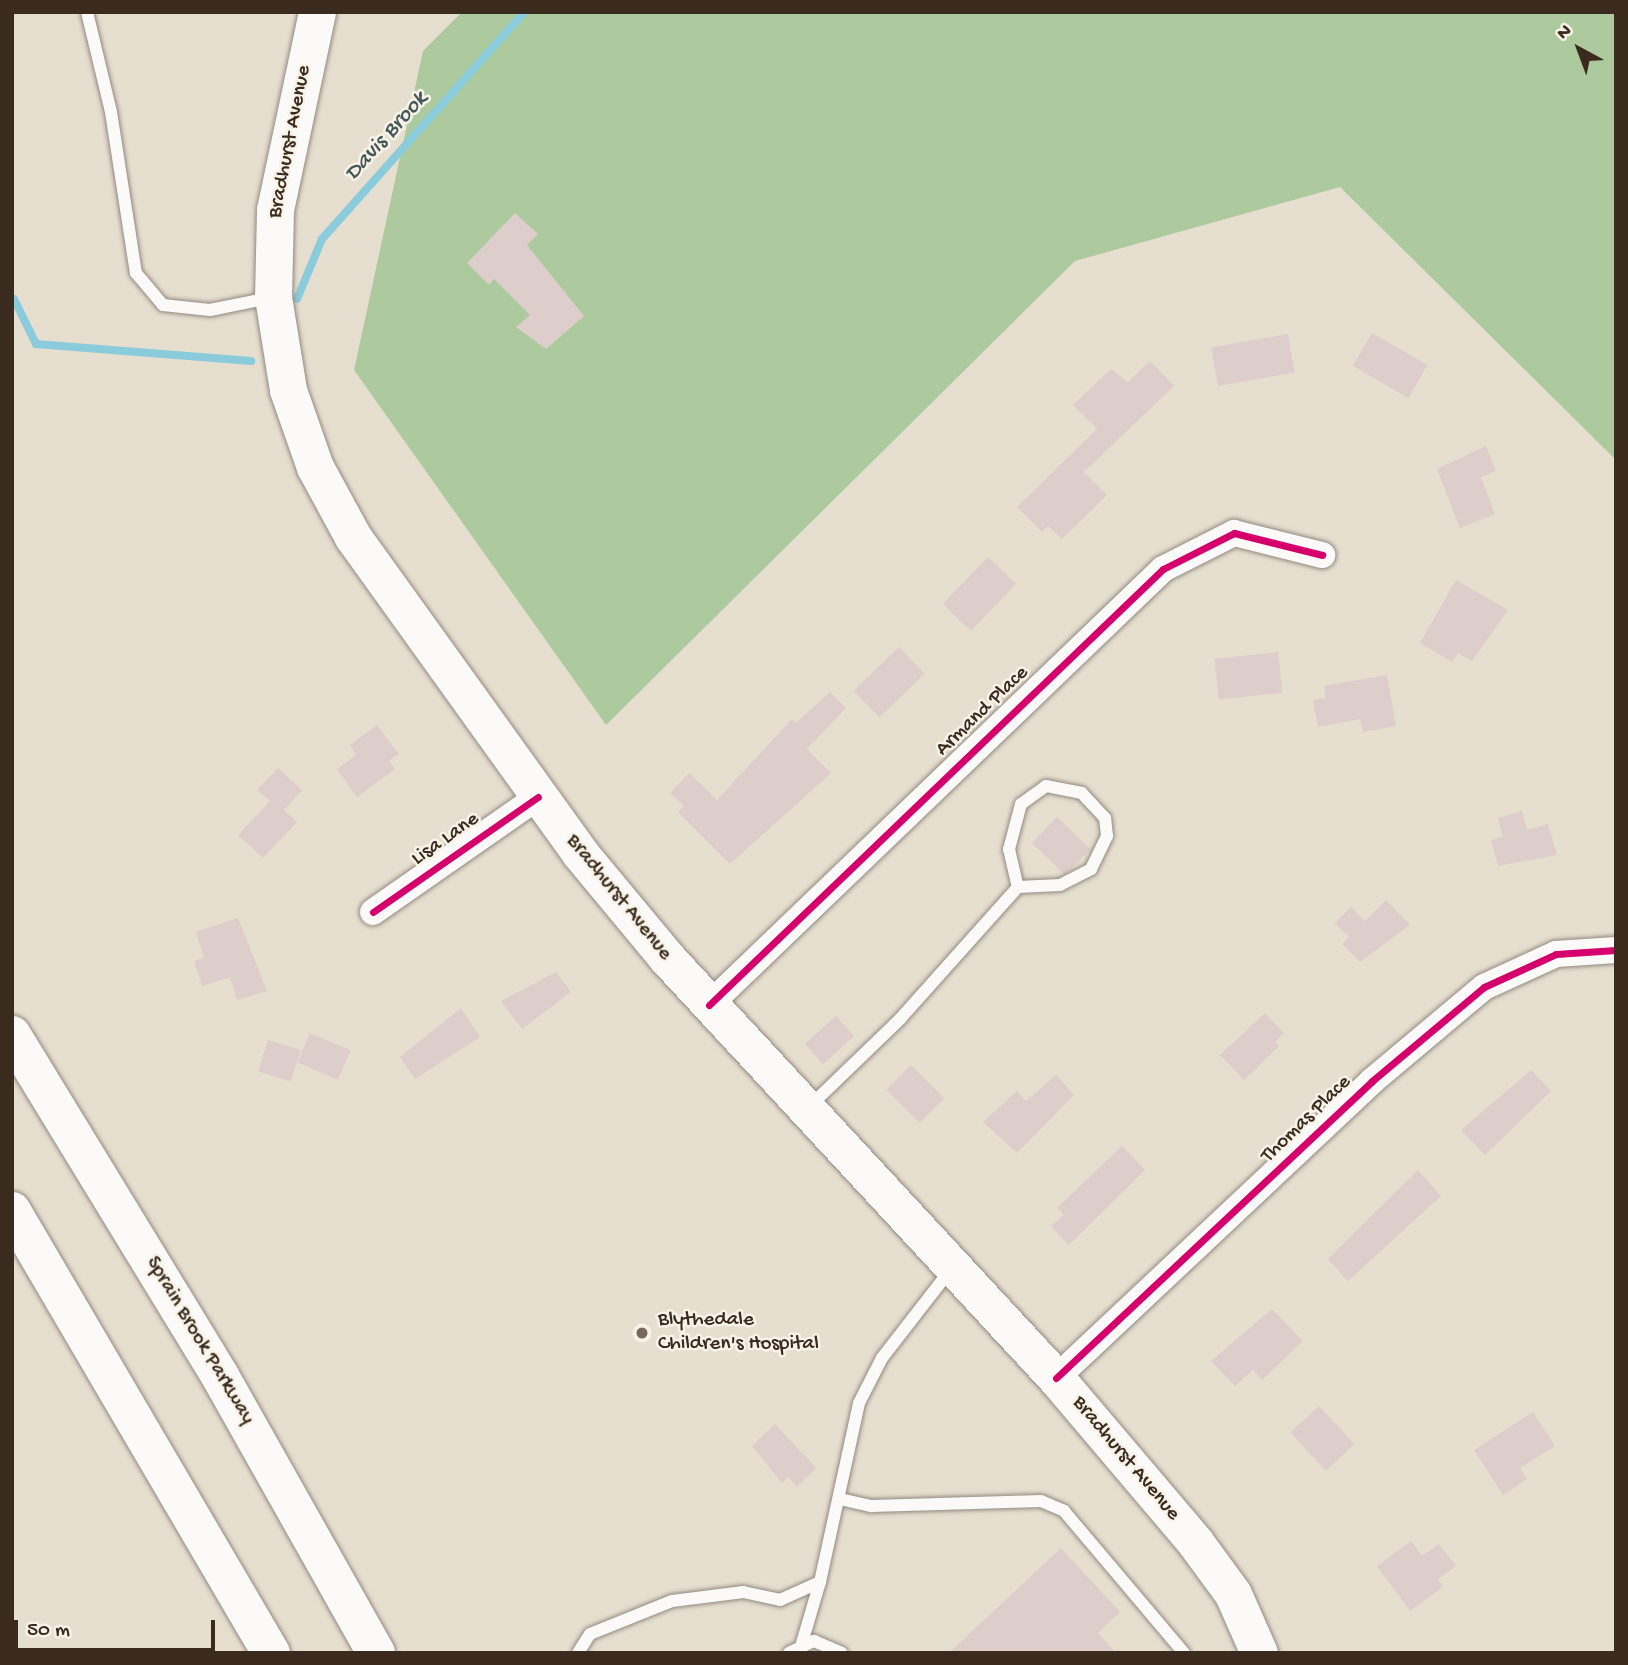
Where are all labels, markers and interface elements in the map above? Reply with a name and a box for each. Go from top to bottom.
north arrow [1544,14,1614,84]
text: N [1553,20,1577,46]
street label: Bradhurst Avenue [264,63,318,221]
water label: Davis Brook [340,87,434,187]
street label: Armand Place [931,661,1035,763]
street label: Lisa Lane [407,808,485,872]
street label: Bradhurst Avenue [559,830,677,966]
street label: Thomas Place [1257,1071,1357,1169]
street label: Sprain Brook Parkway [139,1253,259,1429]
place label: Blythedale Children's Hospital [658,1308,819,1358]
marker: Blythedale Children's Hospital [632,1323,652,1343]
street label: Bradhurst Avenue [1065,1391,1185,1527]
scale bar [18,1606,219,1650]
text: 50 m [27,1619,70,1644]

